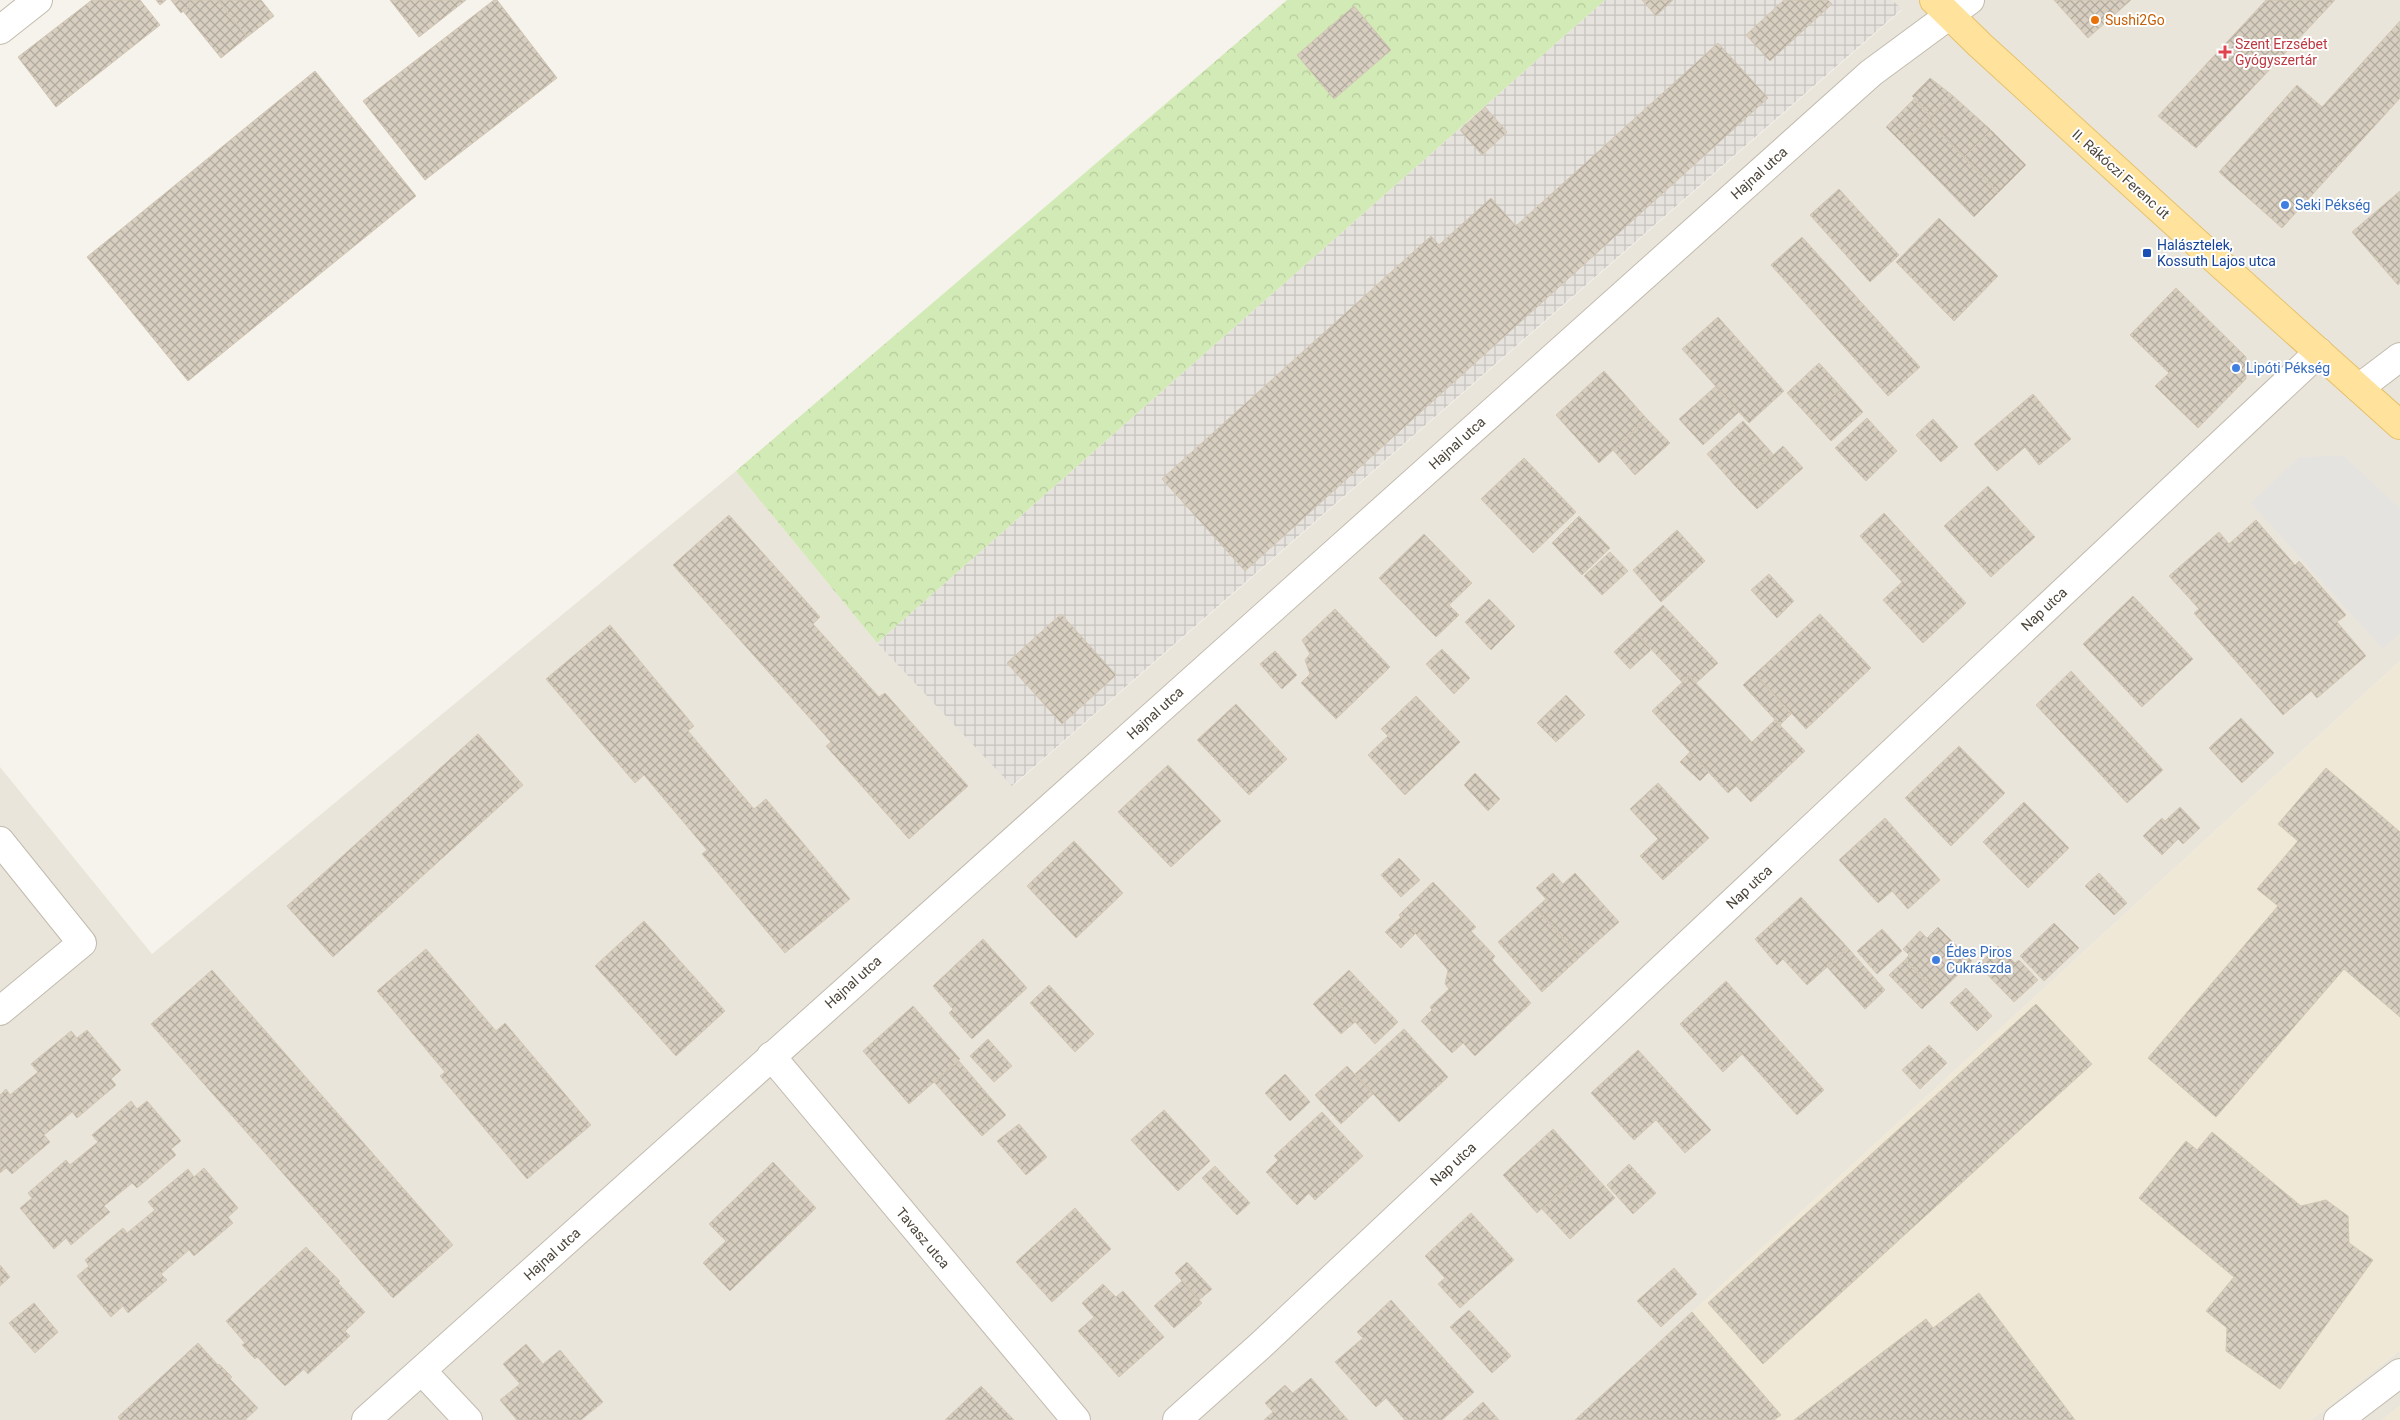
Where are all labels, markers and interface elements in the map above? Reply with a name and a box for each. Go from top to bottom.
place label: Sushi2Go [2105,12,2165,28]
marker: Sushi2Go [2089,14,2101,26]
place label: Szent Erzsébet Gyógyszertár [2235,36,2328,68]
marker: Szent Erzsébet Gyógyszertár [2219,46,2231,58]
street label: II. Rákóczi Ferenc út [2069,126,2173,222]
street label: Hajnal utca [1727,143,1791,203]
place label: Seki Pékség [2295,197,2370,213]
marker: Seki Pékség [2279,199,2291,211]
place label: Halásztelek, Kossuth Lajos utca [2157,237,2276,269]
marker: Halásztelek, Kossuth Lajos utca [2141,247,2153,259]
place label: Lipóti Pékség [2246,360,2330,376]
marker: Lipóti Pékség [2230,362,2242,374]
street label: Hajnal utca [1425,413,1489,473]
street label: Nap utca [2018,584,2070,634]
street label: Hajnal utca [1123,683,1187,743]
street label: Nap utca [1723,862,1775,912]
place label: Édes Piros Cukrászda [1946,943,2012,976]
street label: Hajnal utca [821,952,885,1012]
marker: Édes Piros Cukrászda [1930,954,1942,966]
street label: Nap utca [1427,1139,1479,1189]
street label: Tavasz utca [893,1204,953,1272]
street label: Hajnal utca [520,1224,584,1284]

